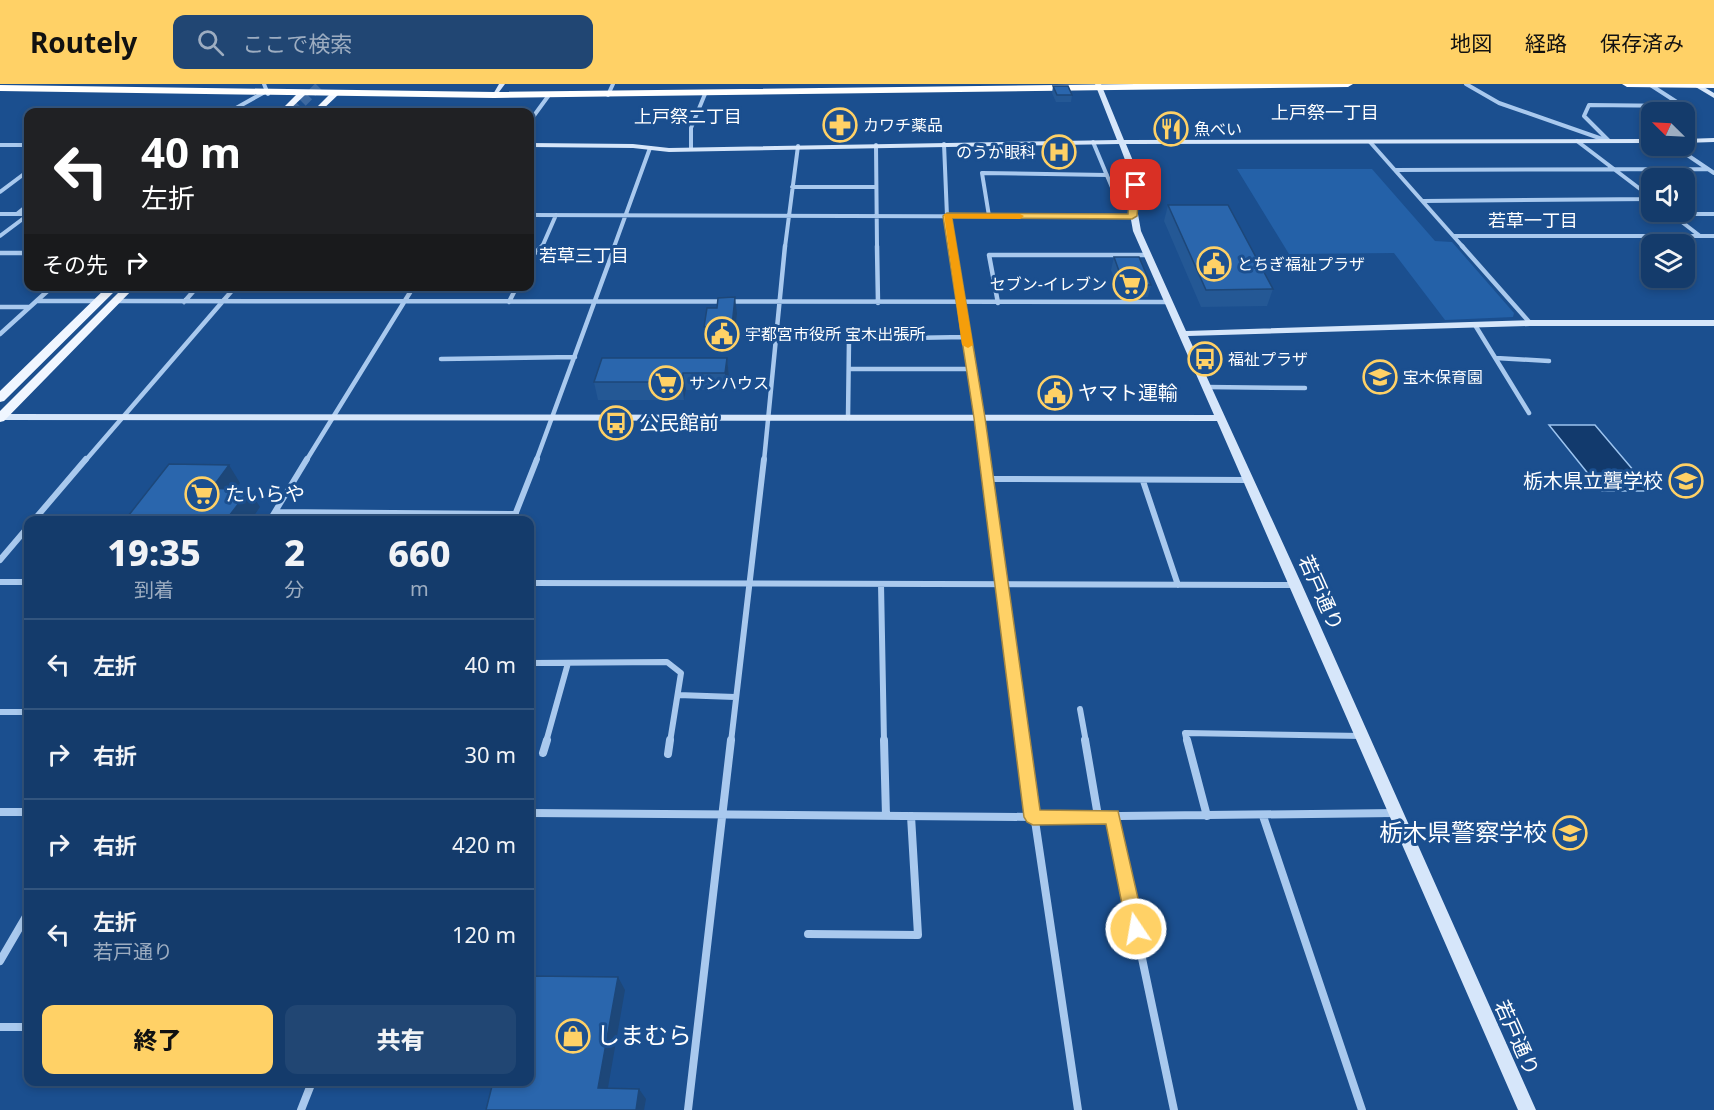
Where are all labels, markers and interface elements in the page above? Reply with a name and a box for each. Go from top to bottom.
search box [173,15,593,69]
text: Routely [30,23,137,61]
icon: search [194,26,227,59]
text: ここで検索 [242,28,352,58]
text: 地図 [1450,29,1492,57]
text: 経路 [1525,29,1567,57]
text: 保存済み [1600,29,1684,57]
district label: 上戸祭一丁目 [1271,100,1379,124]
north arrow [1641,102,1695,156]
map controls [1641,102,1695,288]
district label: 上戸祭二丁目 [634,104,742,128]
pharmacy icon: カワチ薬品 [822,107,858,143]
restaurant icon: 魚べい [1153,111,1189,147]
place label: カワチ薬品 [863,114,943,136]
place label: 魚べい [1194,118,1242,140]
text: 40 m [141,123,241,180]
icon: left [42,132,120,210]
hospital icon: のうか眼科 [1041,134,1077,170]
place label: のうか眼科 [956,141,1036,163]
pin [1110,159,1161,210]
icon: arrive [1119,168,1152,201]
button: sound [1641,168,1695,222]
text: 左折 [141,179,195,216]
district label: 若草一丁目 [1488,208,1578,232]
button: layers [1641,234,1695,288]
district label: 若草三丁目 [539,243,629,267]
icon: right [120,246,153,279]
public building icon: とちぎ福祉プラザ [1196,246,1232,282]
text: その先 [42,249,108,279]
place label: とちぎ福祉プラザ [1237,253,1365,275]
supermarket icon: セブン-イレブン [1112,266,1148,302]
place label: セブン-イレブン [990,273,1107,295]
public building icon: 宇都宮市役所 宝木出張所 [704,316,740,352]
place label: 宇都宮市役所 宝木出張所 [745,323,925,345]
bus stop icon: 福祉プラザ [1187,341,1223,377]
place label: 福祉プラザ [1228,348,1308,370]
school or university icon: 宝木保育園 [1362,359,1398,395]
supermarket icon: サンハウス [648,365,684,401]
place label: 宝木保育園 [1403,366,1483,388]
place label: サンハウス [689,372,769,394]
public building icon: ヤマト運輸 [1037,375,1073,411]
place label: ヤマト運輸 [1078,379,1178,406]
bus stop icon: 公民館前 [598,405,634,441]
place label: 公民館前 [639,409,719,436]
school or university icon: 栃木県立聾学校 [1668,463,1704,499]
place label: 栃木県立聾学校 [1523,467,1663,494]
supermarket icon: たいらや [184,476,220,512]
place label: たいらや [225,480,305,507]
text: 19:35 [107,528,201,577]
text: 2 [284,528,305,577]
text: 660 [388,529,451,578]
street label: 若戸通り [1293,551,1350,635]
text: m [410,575,429,602]
text: 到着 [134,576,174,603]
text: 分 [285,576,305,603]
icon: left [42,648,75,681]
text: 40 m [465,649,516,679]
text: 左折 [93,650,137,680]
icon: right [42,738,75,771]
text: 30 m [465,739,516,769]
text: 右折 [93,740,137,770]
place label: 栃木県警察学校 [1379,815,1547,848]
school or university icon: 栃木県警察学校 [1552,815,1588,851]
icon: right [42,828,75,861]
text: 420 m [452,829,516,859]
text: 右折 [93,830,137,860]
position arrow [1104,897,1168,961]
text: 左折 [93,906,137,936]
icon: left [42,918,75,951]
text: 120 m [452,919,516,949]
text: 若戸通り [93,938,173,965]
street label: 若戸通り [1489,996,1546,1080]
button: 終了 [42,1005,273,1074]
button: 共有 [285,1005,516,1074]
shop icon: しまむら [555,1018,591,1054]
place label: しまむら [596,1018,692,1051]

